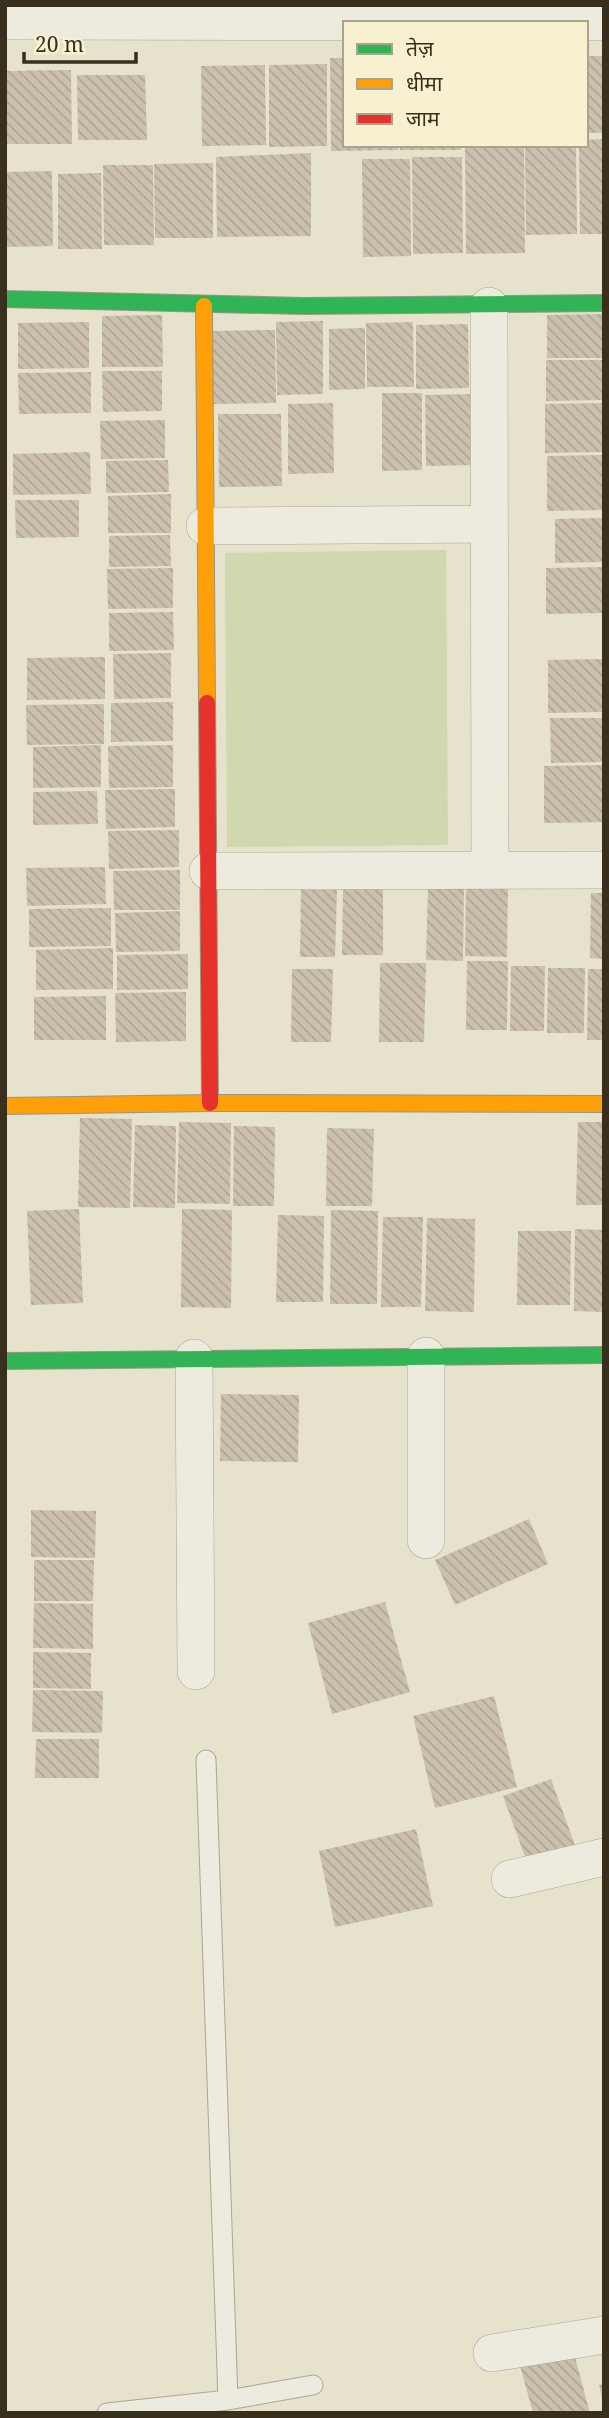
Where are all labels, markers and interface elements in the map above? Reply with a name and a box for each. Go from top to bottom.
scale bar [24,21,136,65]
legend [343,21,588,147]
text: 20 m [35,30,84,58]
text: तेज़ [406,34,434,62]
text: धीमा [406,69,443,97]
text: जाम [406,104,440,132]

